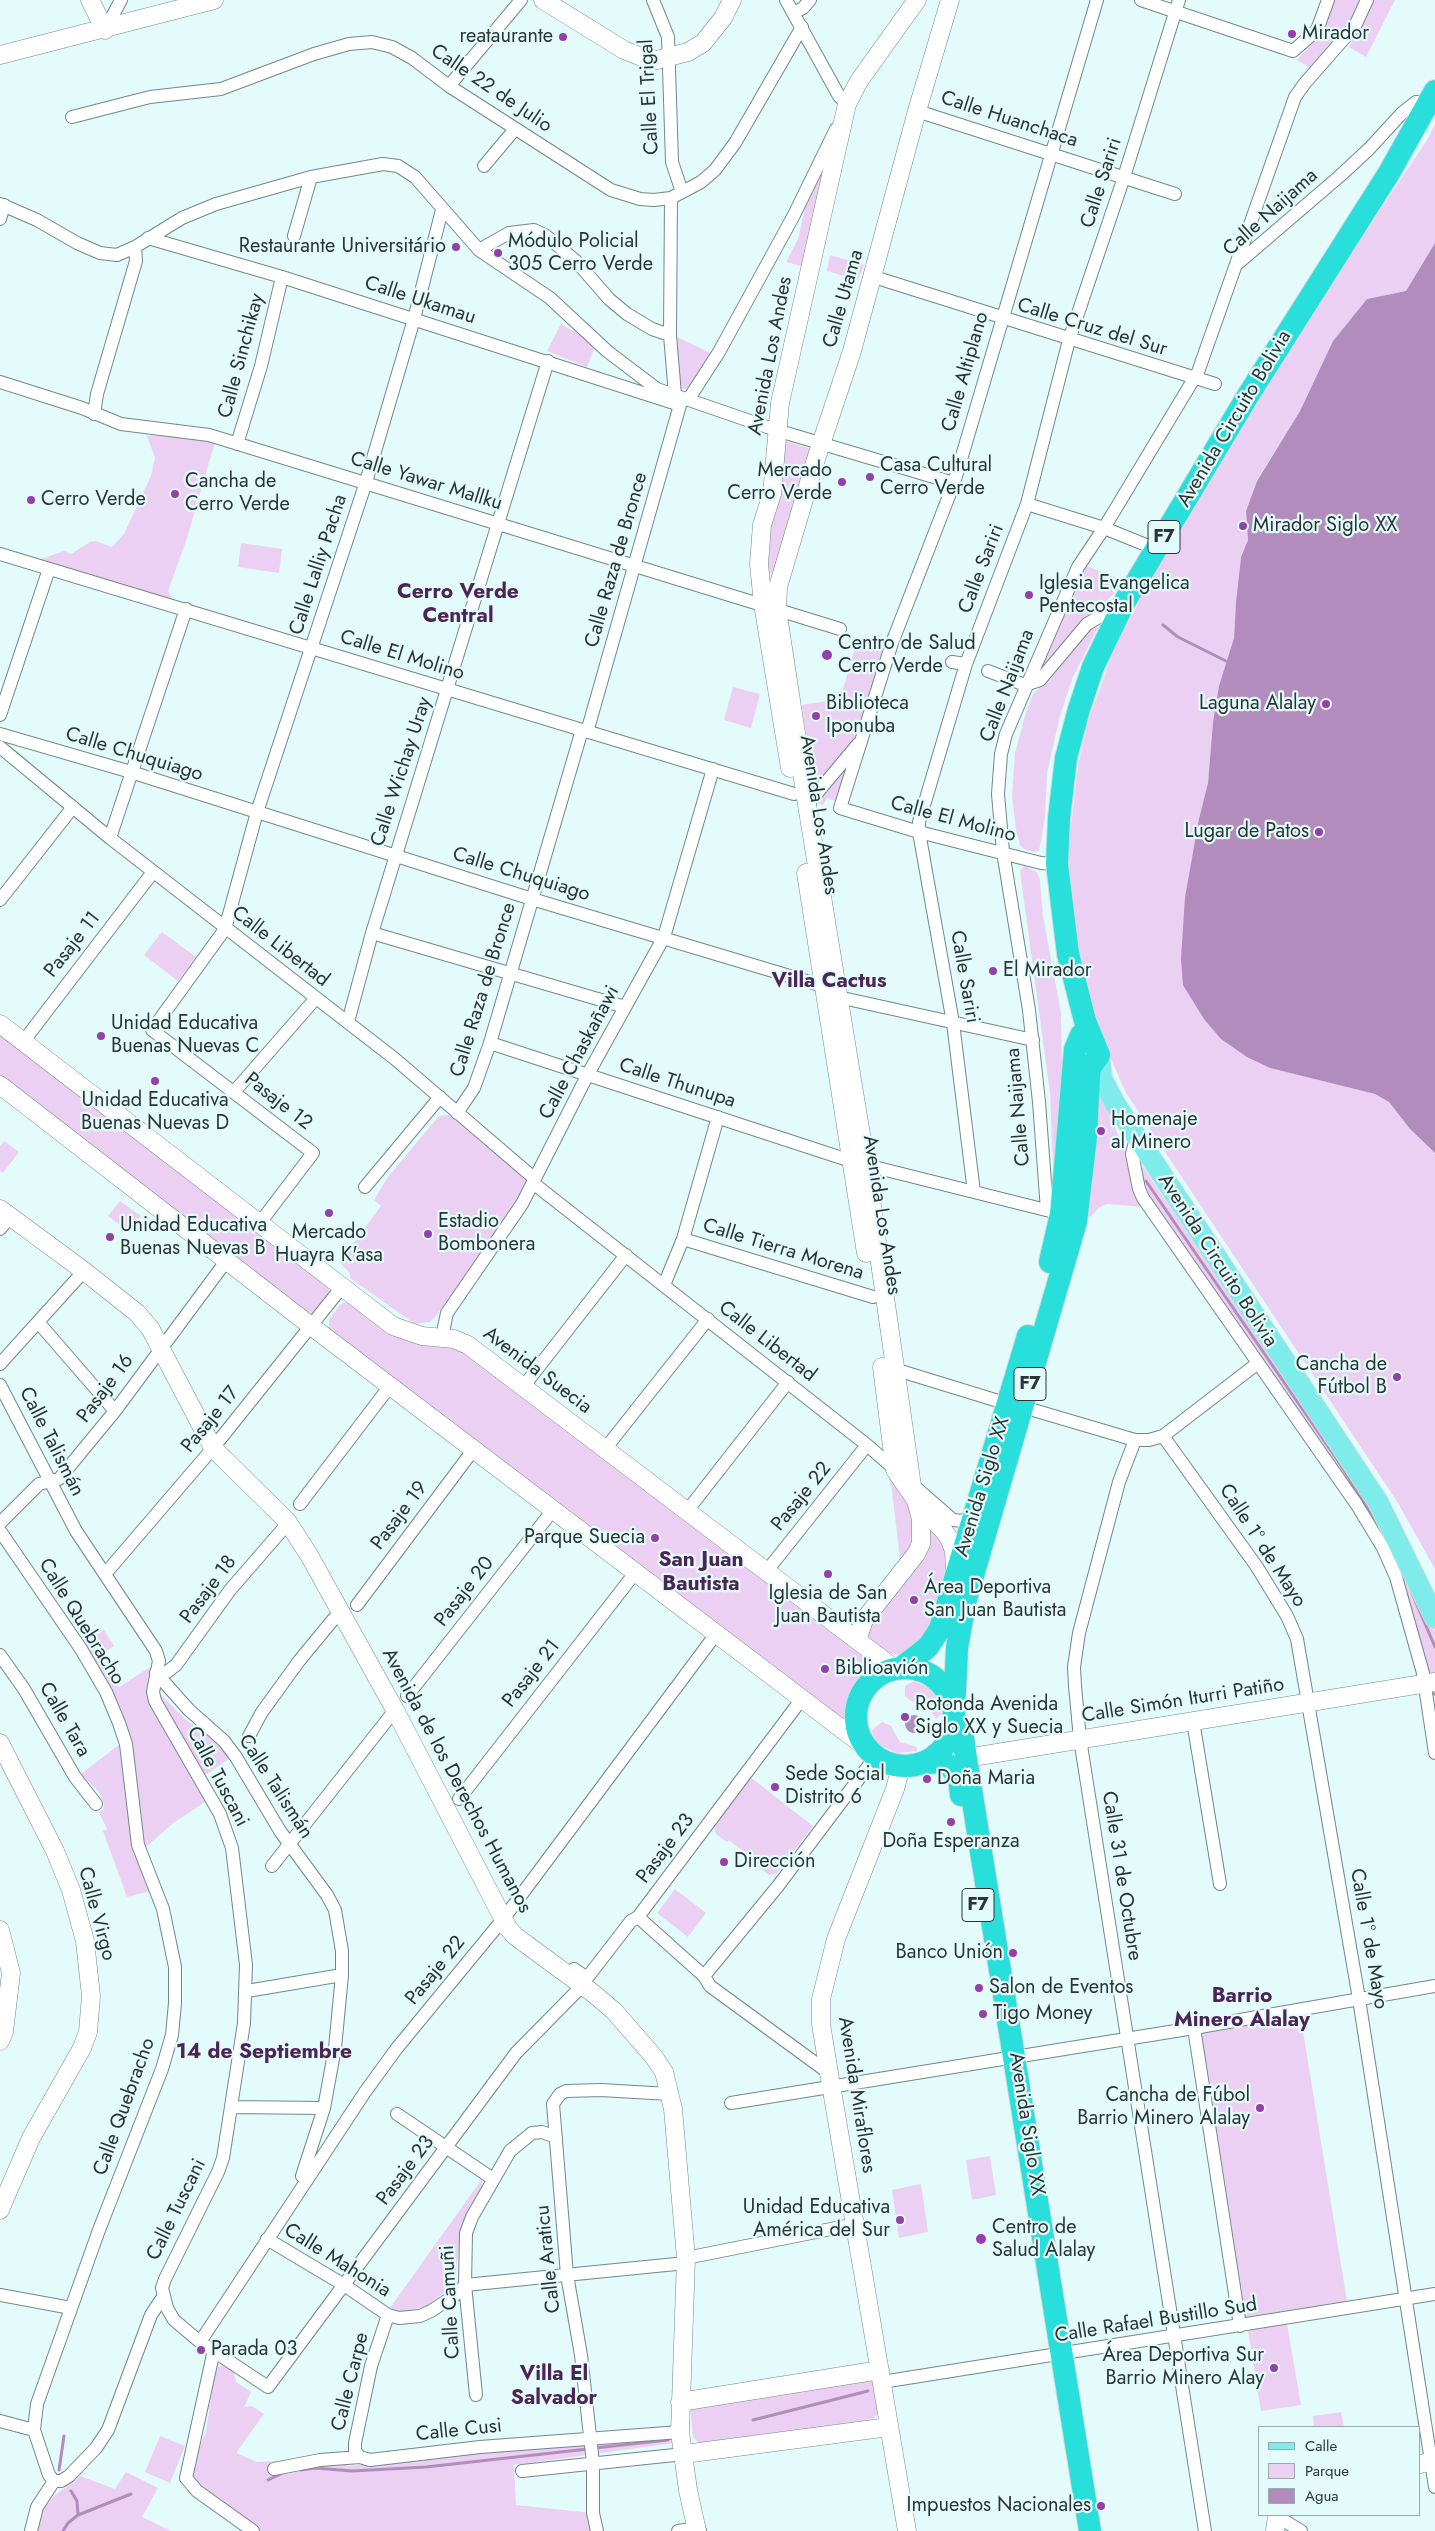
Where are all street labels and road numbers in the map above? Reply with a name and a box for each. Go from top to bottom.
street label: Calle El Trigal [635,39,665,155]
street label: Calle 22 de Julio [426,40,556,138]
street label: Calle Huanchaca [937,87,1081,153]
street label: Calle Sariri [1076,135,1128,231]
street label: Calle Naijama [1219,164,1323,262]
street label: Calle Utama [819,247,869,351]
street label: Calle Ukamau [361,272,479,330]
street label: Avenida Los Andes [744,275,798,437]
street label: Calle Sinchikay [214,291,270,421]
street label: Calle Cruz del Sur [1014,294,1170,362]
street label: Calle Altiplano [937,309,995,435]
street label: Avenida Circuito Bolivia [1173,326,1297,512]
street label: Calle Yawar Mallku [347,447,505,517]
street label: Calle Raza de Bronce [580,470,654,650]
street label: Calle Lalliy Pacha [285,492,353,638]
road number: F7 [1148,520,1180,554]
street label: Calle Sariri [954,521,1010,617]
street label: Calle El Molino [337,626,467,686]
street label: Calle Naijama [975,626,1041,746]
street label: Calle Wichay Uray [366,694,438,850]
street label: Calle Chuquiago [62,723,206,787]
street label: Avenida Los Andes [794,734,842,896]
street label: Calle El Molino [888,792,1018,848]
street label: Calle Chuquiago [449,843,593,907]
street label: Calle Raza de Bronce [446,900,522,1080]
street label: Calle Libertad [226,901,334,993]
street label: Pasaje 11 [40,907,106,983]
street label: Calle Sariri [944,929,984,1025]
street label: Calle Chaskañawi [535,982,625,1124]
street label: Calle Naijama [1002,1047,1036,1167]
street label: Calle Thunupa [616,1054,738,1114]
street label: Pasaje 12 [239,1068,317,1136]
street label: Avenida Los Andes [857,1134,905,1296]
street label: Avenida Circuito Bolivia [1152,1170,1282,1352]
street label: Calle Tierra Morena [700,1214,866,1286]
street label: Calle Libertad [713,1296,821,1388]
street label: Avenida Suecia [478,1322,596,1420]
street label: Pasaje 16 [73,1350,139,1428]
road number: F7 [1014,1368,1046,1400]
street label: Pasaje 17 [177,1382,245,1458]
street label: Calle Talismán [13,1383,89,1501]
street label: Avenida Siglo XX [950,1414,1016,1560]
street label: Pasaje 22 [767,1458,837,1536]
street label: Pasaje 19 [367,1477,433,1555]
street label: Calle 1° de Mayo [1213,1480,1311,1612]
street label: Pasaje 18 [176,1551,242,1629]
street label: Pasaje 20 [430,1552,500,1632]
street label: Calle Quebracho [33,1554,129,1690]
street label: Pasaje 21 [498,1635,566,1713]
street label: Avenida de los Derechos Humanos [376,1645,536,1917]
street label: Calle Simón Iturri Patiño [1080,1673,1286,1729]
street label: Calle Tara [33,1678,95,1762]
street label: Calle Tuscani [181,1723,253,1831]
street label: Calle Talismán [232,1730,318,1844]
street label: Calle 31 de Octubre [1096,1789,1146,1963]
street label: Pasaje 23 [632,1809,700,1889]
street label: Calle Virgo [72,1864,120,1964]
street label: Calle 1° de Mayo [1344,1867,1392,2011]
road number: F7 [962,1888,994,1922]
street label: Pasaje 22 [401,1932,471,2010]
street label: Avenida Miraflores [832,2015,880,2175]
street label: Calle Quebracho [89,2035,161,2179]
street label: Avenida Siglo XX [1003,2051,1049,2197]
street label: Pasaje 23 [372,2131,440,2211]
street label: Calle Tuscani [142,2155,212,2265]
street label: Calle Araticu [531,2204,567,2314]
street label: Calle Mahonia [279,2219,395,2303]
street label: Calle Camuñi [436,2244,466,2360]
street label: Calle Rafael Bustillo Sud [1053,2293,1259,2349]
street label: Calle Carpe [327,2330,375,2434]
street label: Calle Cusi [415,2415,503,2447]

